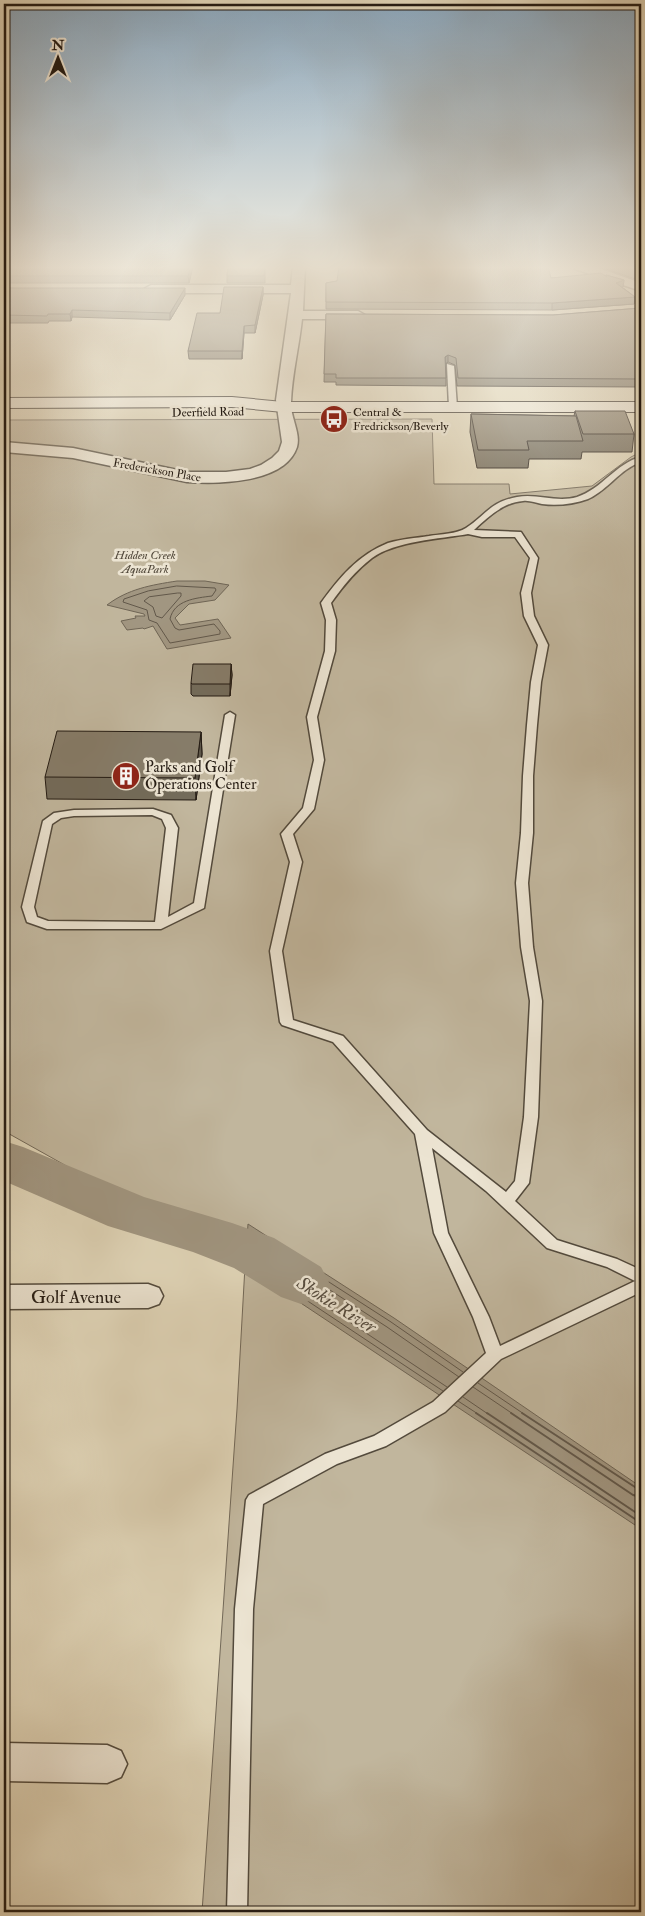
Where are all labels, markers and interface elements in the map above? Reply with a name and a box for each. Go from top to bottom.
north arrow [32,32,82,82]
text: N [51,37,65,54]
street label: Deerfield Road [172,404,244,421]
bus stop icon: Central & Fredrickson/Beverly [319,404,349,434]
place label: Central & Fredrickson/Beverly [353,405,449,434]
street label: Frederickson Place [112,455,202,486]
park label: Hidden Creek AquaPark [113,548,176,577]
place label: Parks and Golf Operations Center [145,758,257,795]
building icon: Parks and Golf Operations Center [111,761,141,791]
water label: Skokie River [291,1270,382,1339]
street label: Golf Avenue [31,1286,121,1309]

